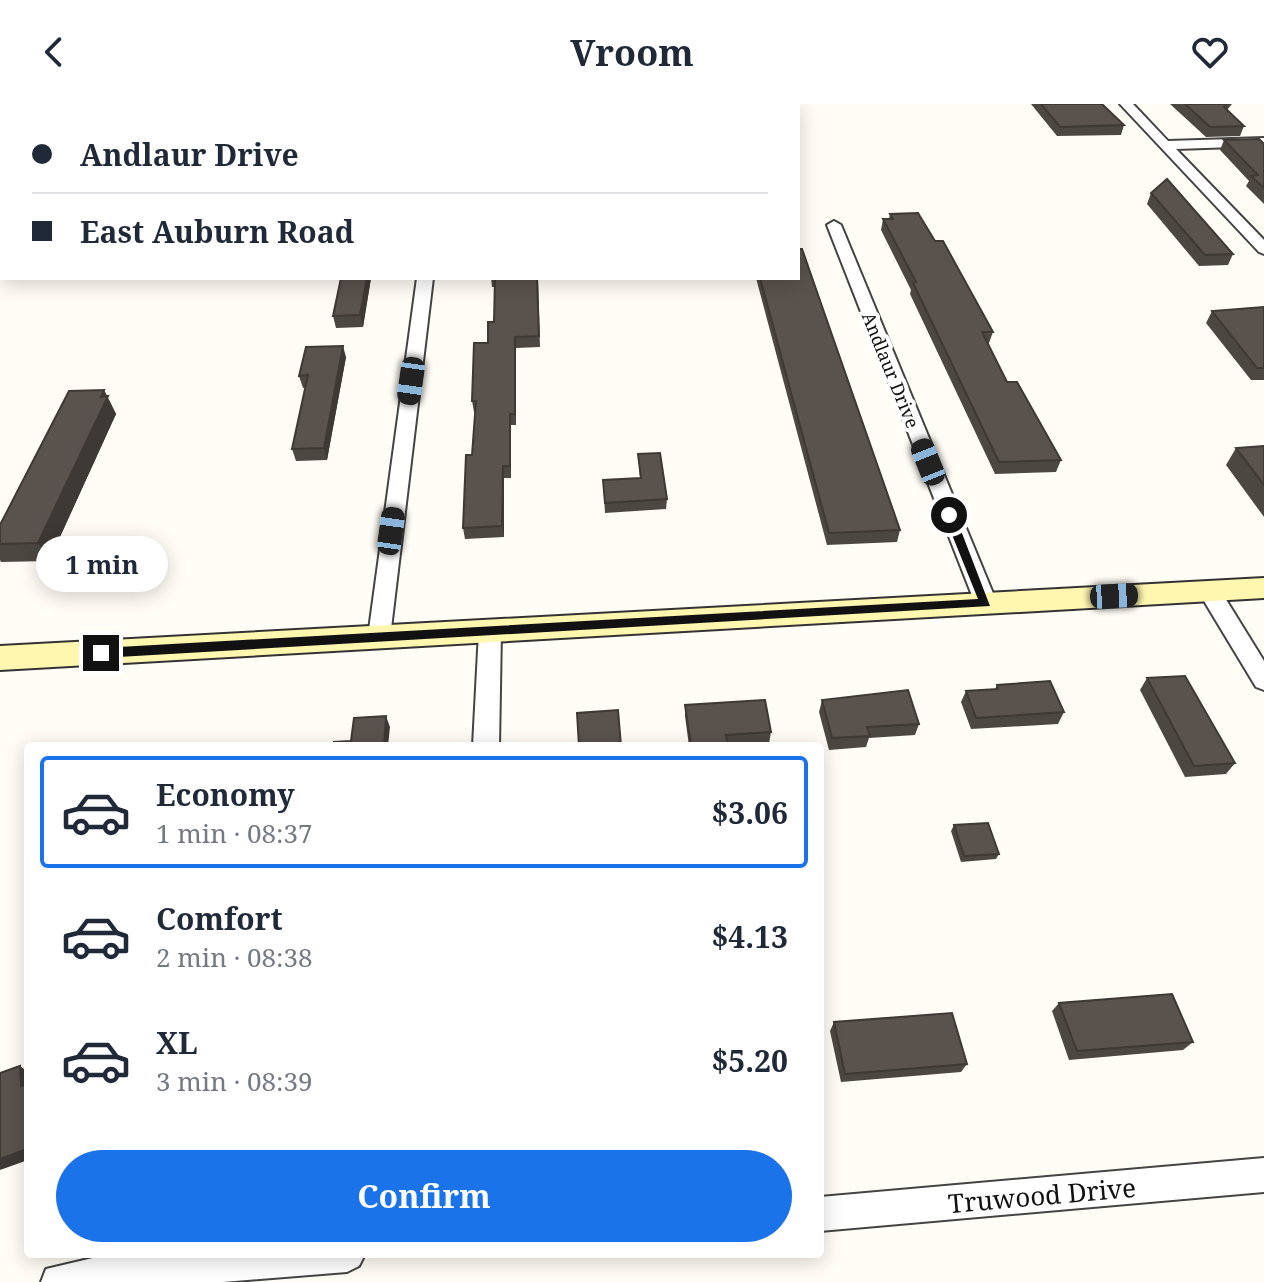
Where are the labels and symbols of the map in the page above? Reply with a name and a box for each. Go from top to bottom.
street label: Andlaur Drive [857,308,925,432]
car [396,356,426,406]
car [908,435,948,489]
route start [931,497,967,533]
car [376,506,406,556]
callout: 1 min [35,537,167,593]
car [1089,583,1139,609]
route end [83,635,119,671]
street label: Truwood Drive [947,1169,1137,1221]

